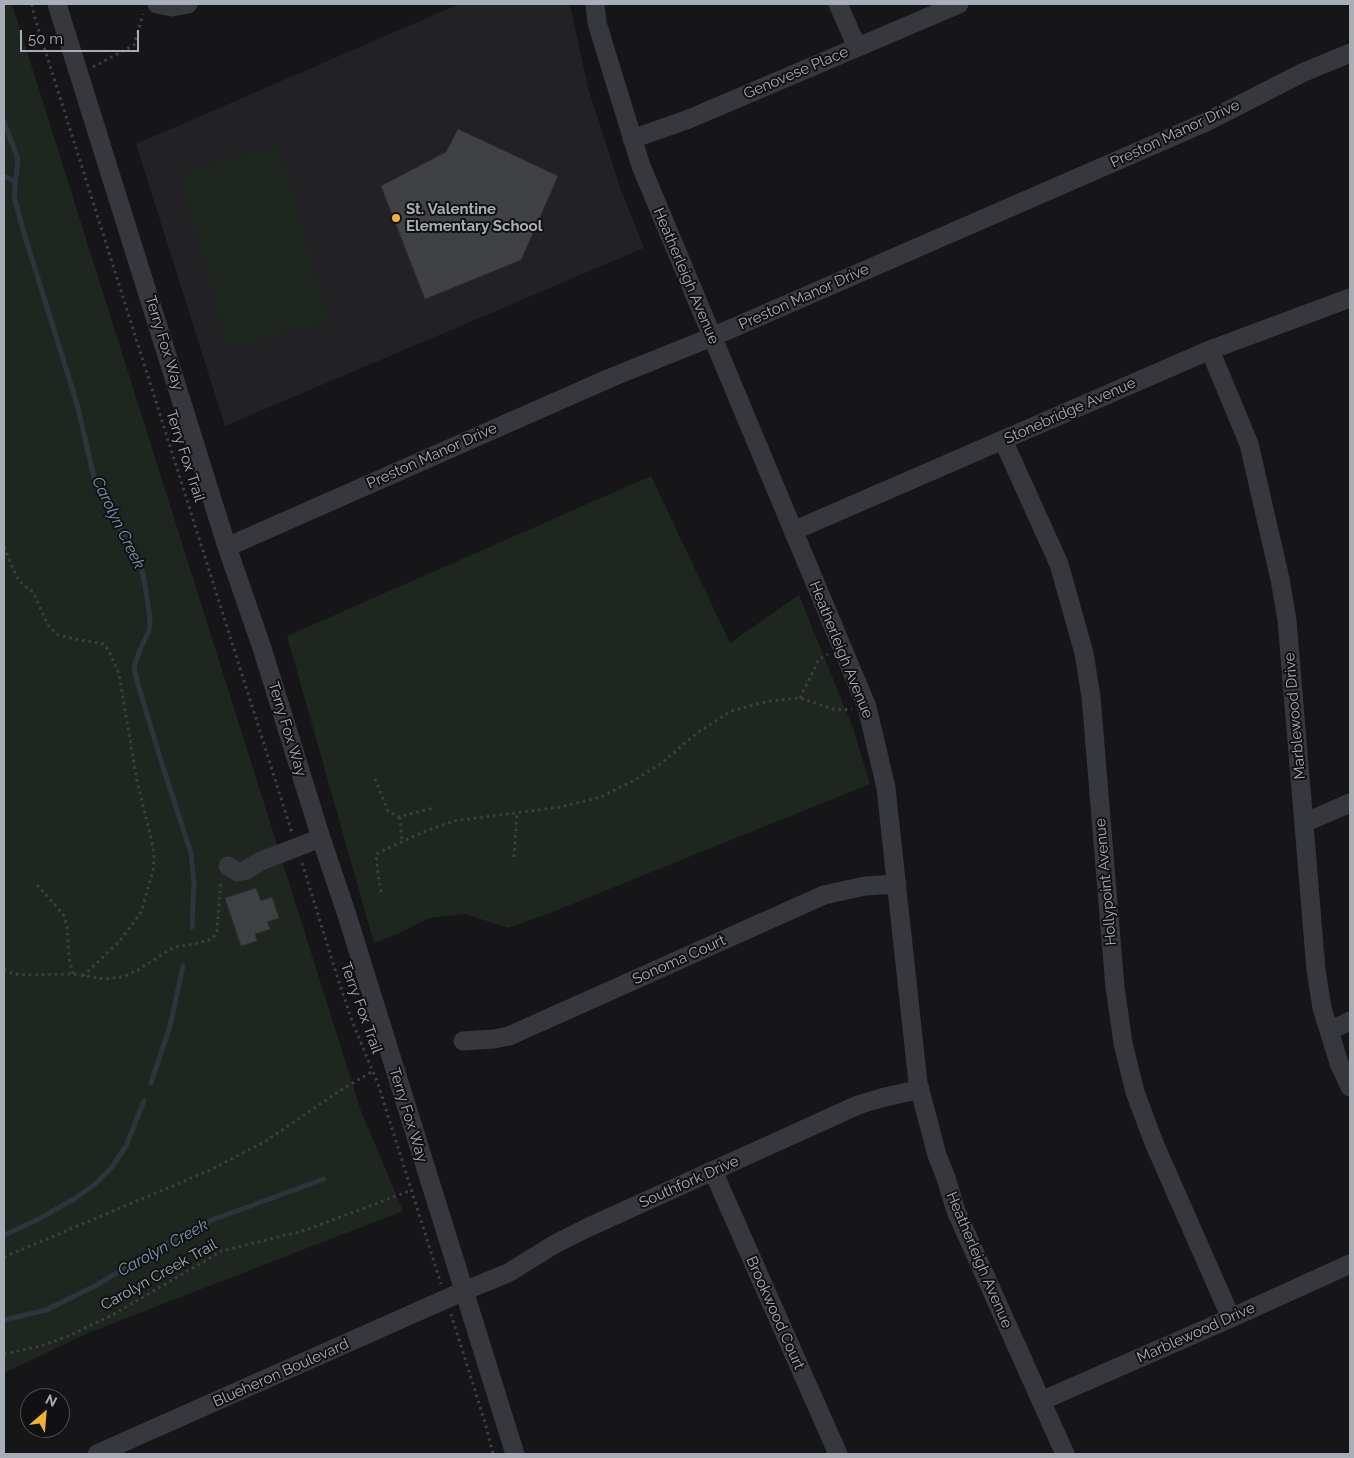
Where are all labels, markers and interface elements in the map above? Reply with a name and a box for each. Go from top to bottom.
scale bar [22,20,141,52]
text: 50 m [28,30,63,48]
street label: Genovese Place [741,43,851,103]
street label: Preston Manor Drive [1107,96,1243,172]
place label: St. Valentine Elementary School [406,200,542,235]
street label: Heatherleigh Avenue [649,205,723,347]
marker: St. Valentine Elementary School [390,212,402,224]
street label: Preston Manor Drive [736,260,872,334]
street label: Terry Fox Way [141,293,187,393]
street label: Stonebridge Avenue [1001,374,1139,448]
street label: Terry Fox Trail [162,408,208,504]
street label: Preston Manor Drive [364,419,500,493]
water label: Carolyn Creek [87,474,149,572]
street label: Heatherleigh Avenue [805,579,877,721]
street label: Marblewood Drive [1280,652,1310,780]
street label: Terry Fox Way [264,679,310,779]
street label: Hollypoint Avenue [1091,818,1121,946]
street label: Sonoma Court [630,931,728,989]
street label: Terry Fox Trail [336,960,386,1056]
street label: Terry Fox Way [385,1065,431,1165]
street label: Southfork Drive [636,1152,742,1212]
street label: Heatherleigh Avenue [942,1189,1016,1331]
water label: Carolyn Creek [114,1215,212,1281]
street label: Carolyn Creek Trail [98,1236,220,1314]
street label: Brookwood Court [742,1254,808,1372]
street label: Marblewood Drive [1134,1299,1258,1367]
street label: Blueheron Boulevard [210,1335,352,1411]
north arrow [20,1388,70,1438]
text: N [43,1391,60,1410]

